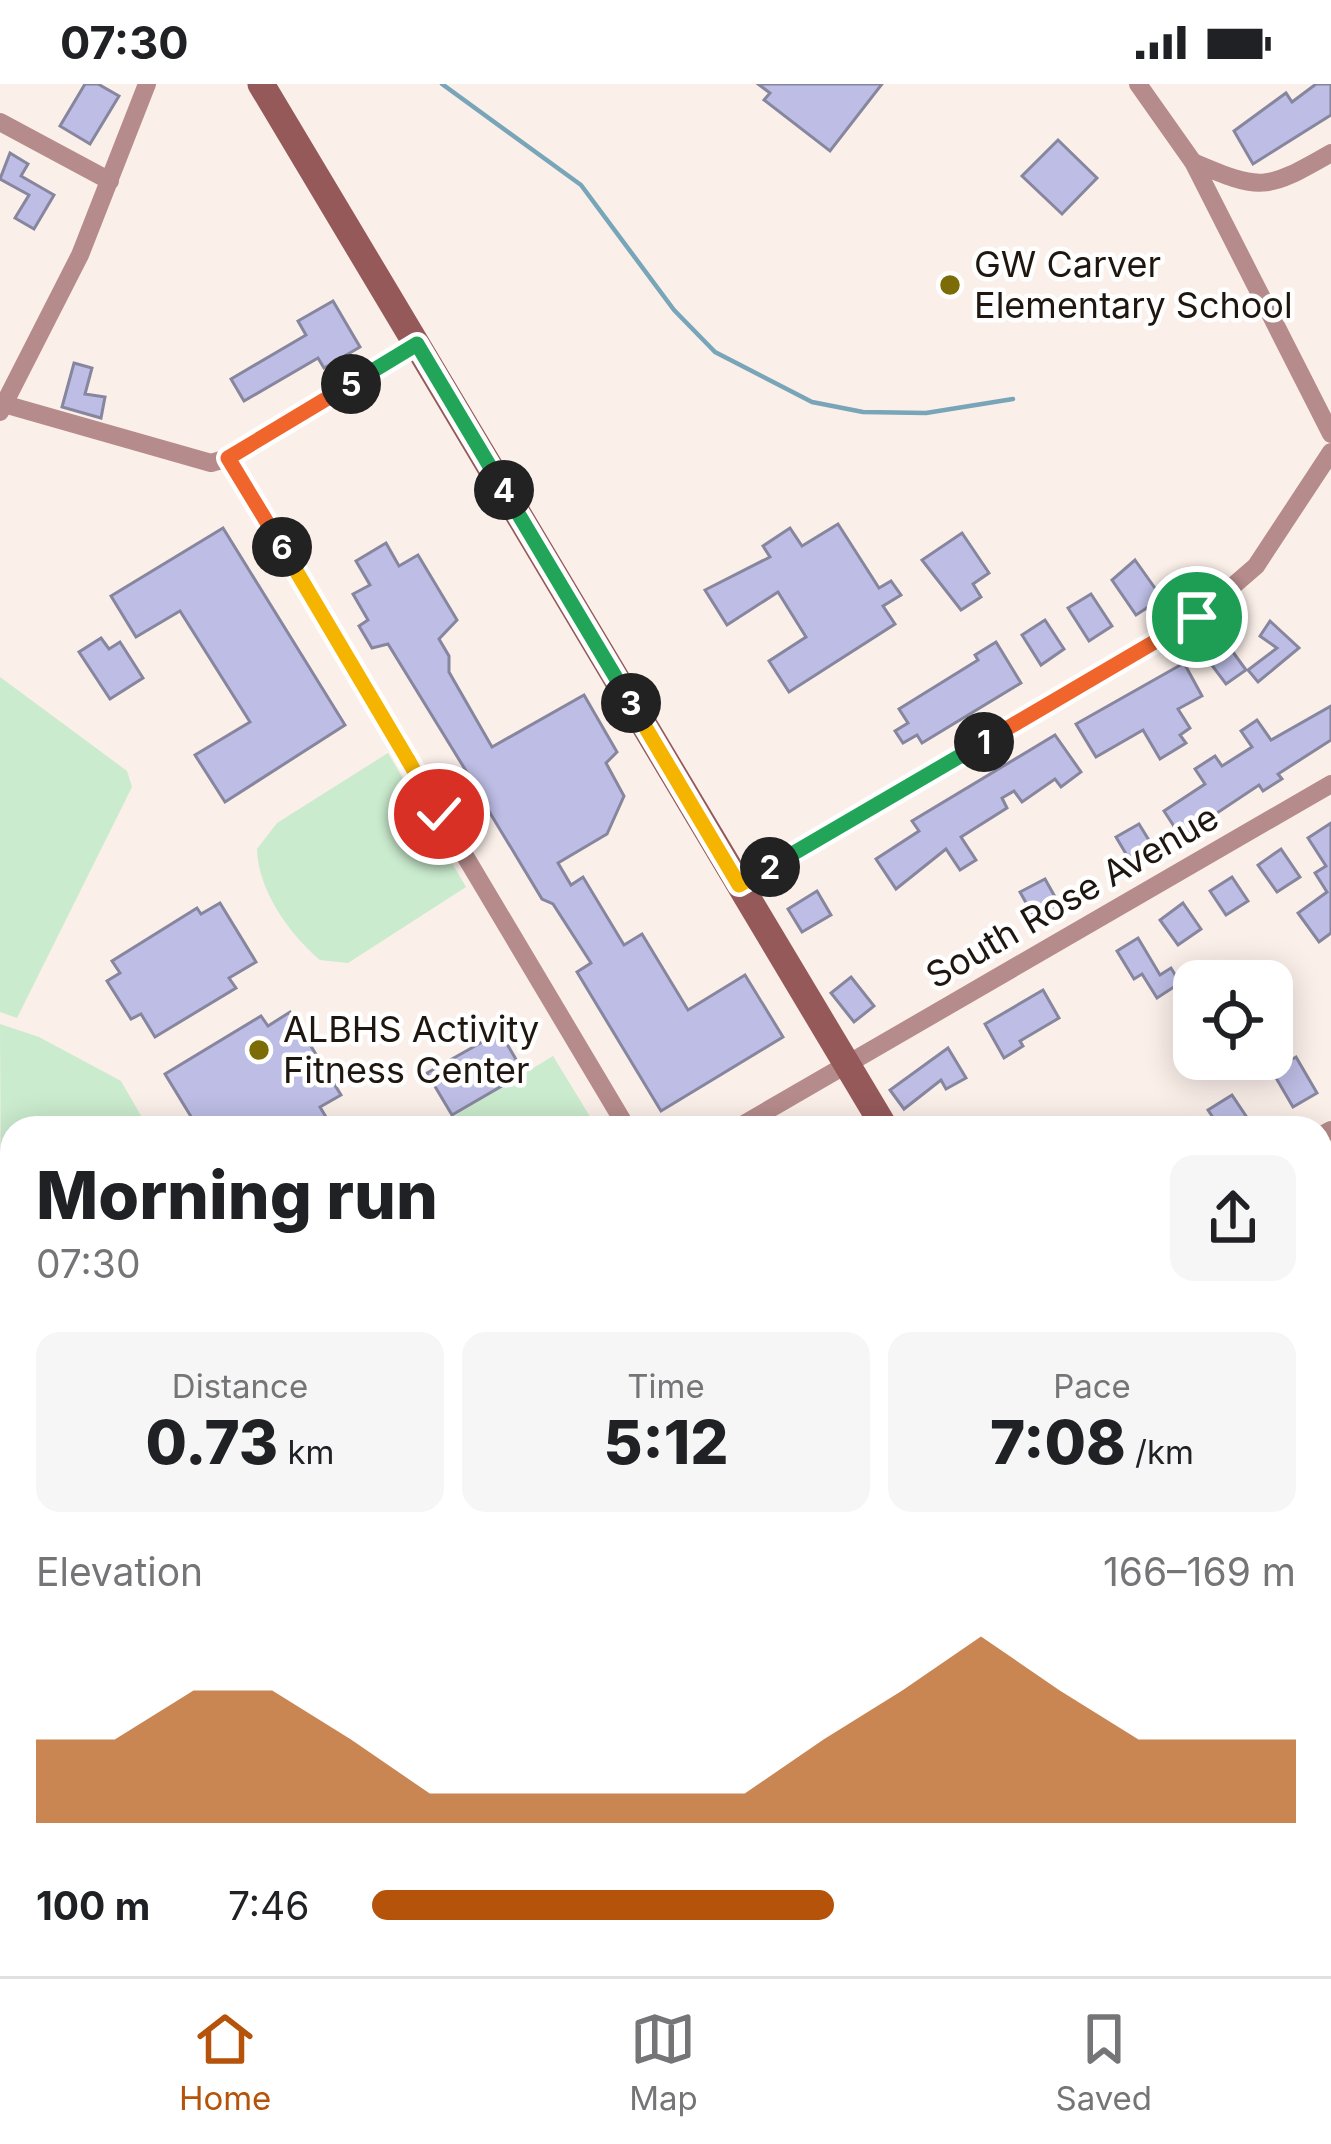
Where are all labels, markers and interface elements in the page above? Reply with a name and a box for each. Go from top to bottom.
text: 07:30 [60,15,189,70]
place label: GW Carver Elementary School [974,242,1293,327]
marker: GW Carver Elementary School [937,272,963,298]
pin: 5 [321,354,381,414]
text: 5 [340,364,362,404]
pin: 4 [474,460,534,520]
text: 4 [493,470,515,510]
pin: 6 [252,517,312,577]
text: 6 [271,527,293,567]
pin [1146,566,1248,668]
icon: arrive [1164,584,1230,650]
pin: 3 [601,673,661,733]
text: 3 [620,683,642,723]
pin: 1 [954,712,1014,772]
text: 1 [977,722,991,762]
pin [388,763,490,865]
icon: check [406,781,472,847]
street label: South Rose Avenue [918,794,1226,998]
pin: 2 [740,837,800,897]
text: 2 [760,847,780,887]
map controls [1173,960,1293,1080]
button: locate [1173,960,1293,1080]
place label: ALBHS Activity Fitness Center [283,1007,539,1092]
marker: ALBHS Activity Fitness Center [246,1037,272,1063]
text: Morning run [36,1155,438,1235]
button: share [1170,1155,1296,1281]
text: 07:30 [36,1240,141,1287]
text: Distance [172,1366,308,1406]
text: Time [627,1366,705,1406]
text: Pace [1053,1366,1131,1406]
text: 0.73 [146,1406,278,1478]
text: 5:12 [603,1406,729,1478]
text: 7:08 [990,1406,1126,1478]
text: km [278,1432,335,1472]
text: /km [1126,1432,1194,1472]
text: Elevation [36,1548,203,1595]
text: 166–169 m [1103,1548,1296,1595]
text: 100 m [36,1882,150,1929]
text: 7:46 [228,1882,309,1929]
tab: Home [179,2006,271,2118]
tab: Map [629,2006,698,2118]
tab: Saved [1056,2006,1152,2118]

